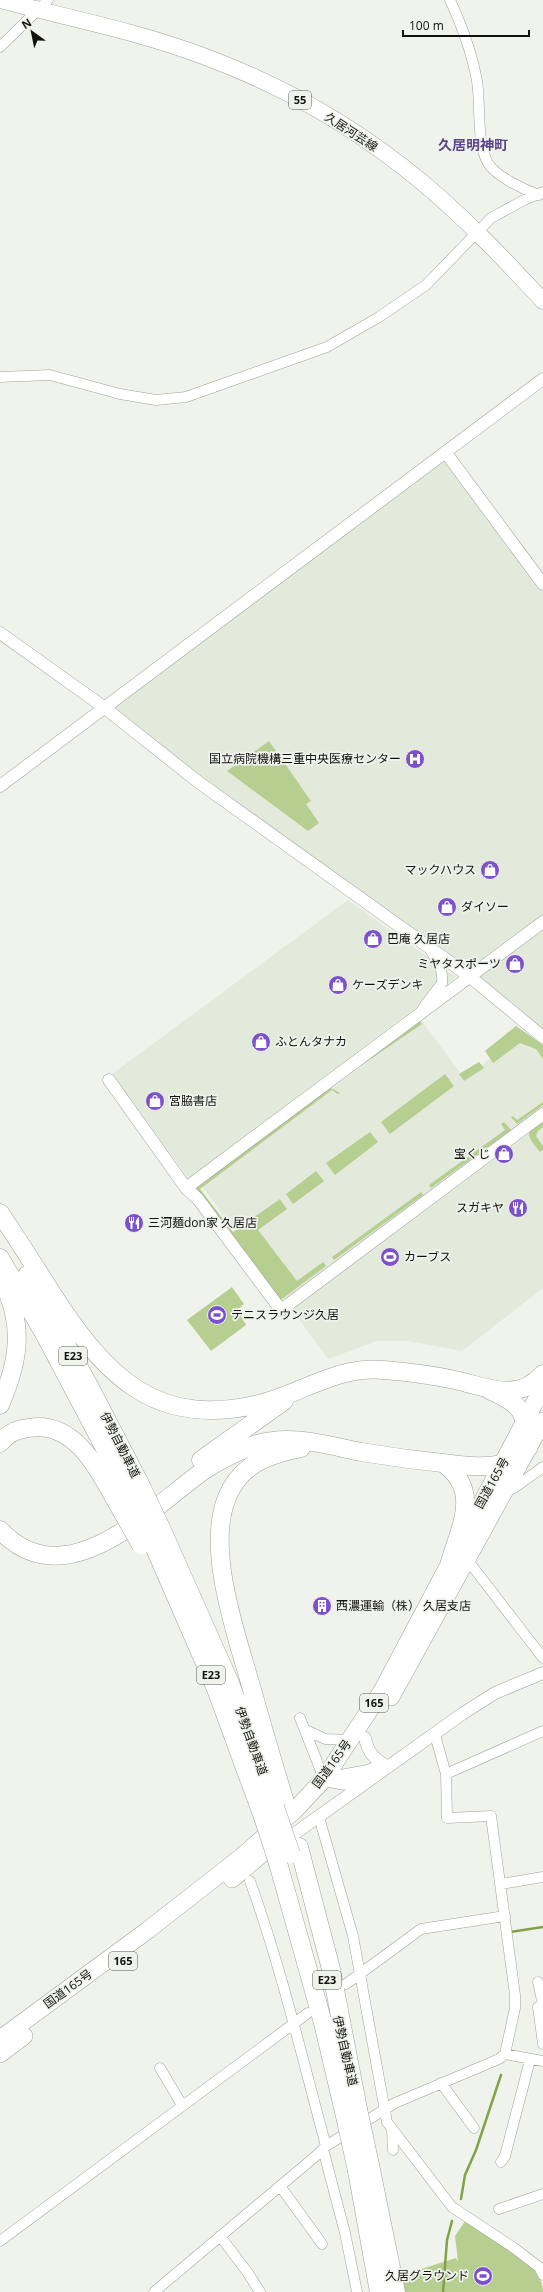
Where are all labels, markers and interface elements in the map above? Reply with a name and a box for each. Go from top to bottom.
north arrow [12,12,52,52]
scale bar [403,12,529,38]
text: N [18,14,34,32]
text: 100 m [409,17,444,34]
road number: 55 [289,91,311,109]
street label: 久居河芸線 [321,108,381,155]
district label: 久居明神町 [438,135,508,154]
hospital icon: 国立病院機構三重中央医療センター [404,748,426,770]
place label: 国立病院機構三重中央医療センター [209,750,401,767]
shop icon: マックハウス [479,859,501,881]
place label: マックハウス [405,861,476,878]
shop icon: ダイソー [436,896,458,918]
place label: ダイソー [461,898,509,915]
shop icon: 巴庵 久居店 [362,928,384,950]
place label: 巴庵 久居店 [387,930,450,947]
shop icon: ミヤタスポーツ [504,953,526,975]
place label: ミヤタスポーツ [417,955,501,972]
shop icon: ケーズデンキ [327,974,349,996]
place label: ケーズデンキ [352,976,423,993]
shop icon: ふとんタナカ [250,1031,272,1053]
place label: ふとんタナカ [275,1033,347,1050]
shop icon: 宮脇書店 [144,1090,166,1112]
place label: 宮脇書店 [169,1092,217,1109]
shop icon: 宝くじ [493,1143,515,1165]
place label: 宝くじ [454,1145,490,1162]
restaurant icon: スガキヤ [507,1197,529,1219]
place label: スガキヤ [456,1199,504,1216]
restaurant icon: 三河麺don家 久居店 [123,1212,145,1234]
place label: 三河麺don家 久居店 [148,1214,257,1231]
sports icon: カーブス [379,1246,401,1268]
place label: カーブス [404,1248,451,1265]
sports icon: テニスラウンジ久居 [206,1304,228,1326]
place label: テニスラウンジ久居 [231,1306,339,1323]
road number: E23 [59,1347,87,1365]
street label: 伊勢自動車道 [97,1409,144,1481]
street label: 国道165号 [470,1454,513,1512]
building icon: 西濃運輸（株） 久居支店 [311,1595,333,1617]
place label: 西濃運輸（株） 久居支店 [336,1597,471,1614]
road number: E23 [197,1666,225,1684]
road number: 165 [360,1694,388,1712]
street label: 伊勢自動車道 [231,1704,272,1778]
street label: 国道165号 [308,1736,355,1792]
road number: 165 [109,1952,137,1970]
street label: 国道165号 [40,1965,96,2012]
road number: E23 [313,1971,341,1989]
street label: 伊勢自動車道 [329,2014,362,2088]
sports icon: 久居グラウンド [472,2265,494,2287]
place label: 久居グラウンド [385,2267,469,2284]

